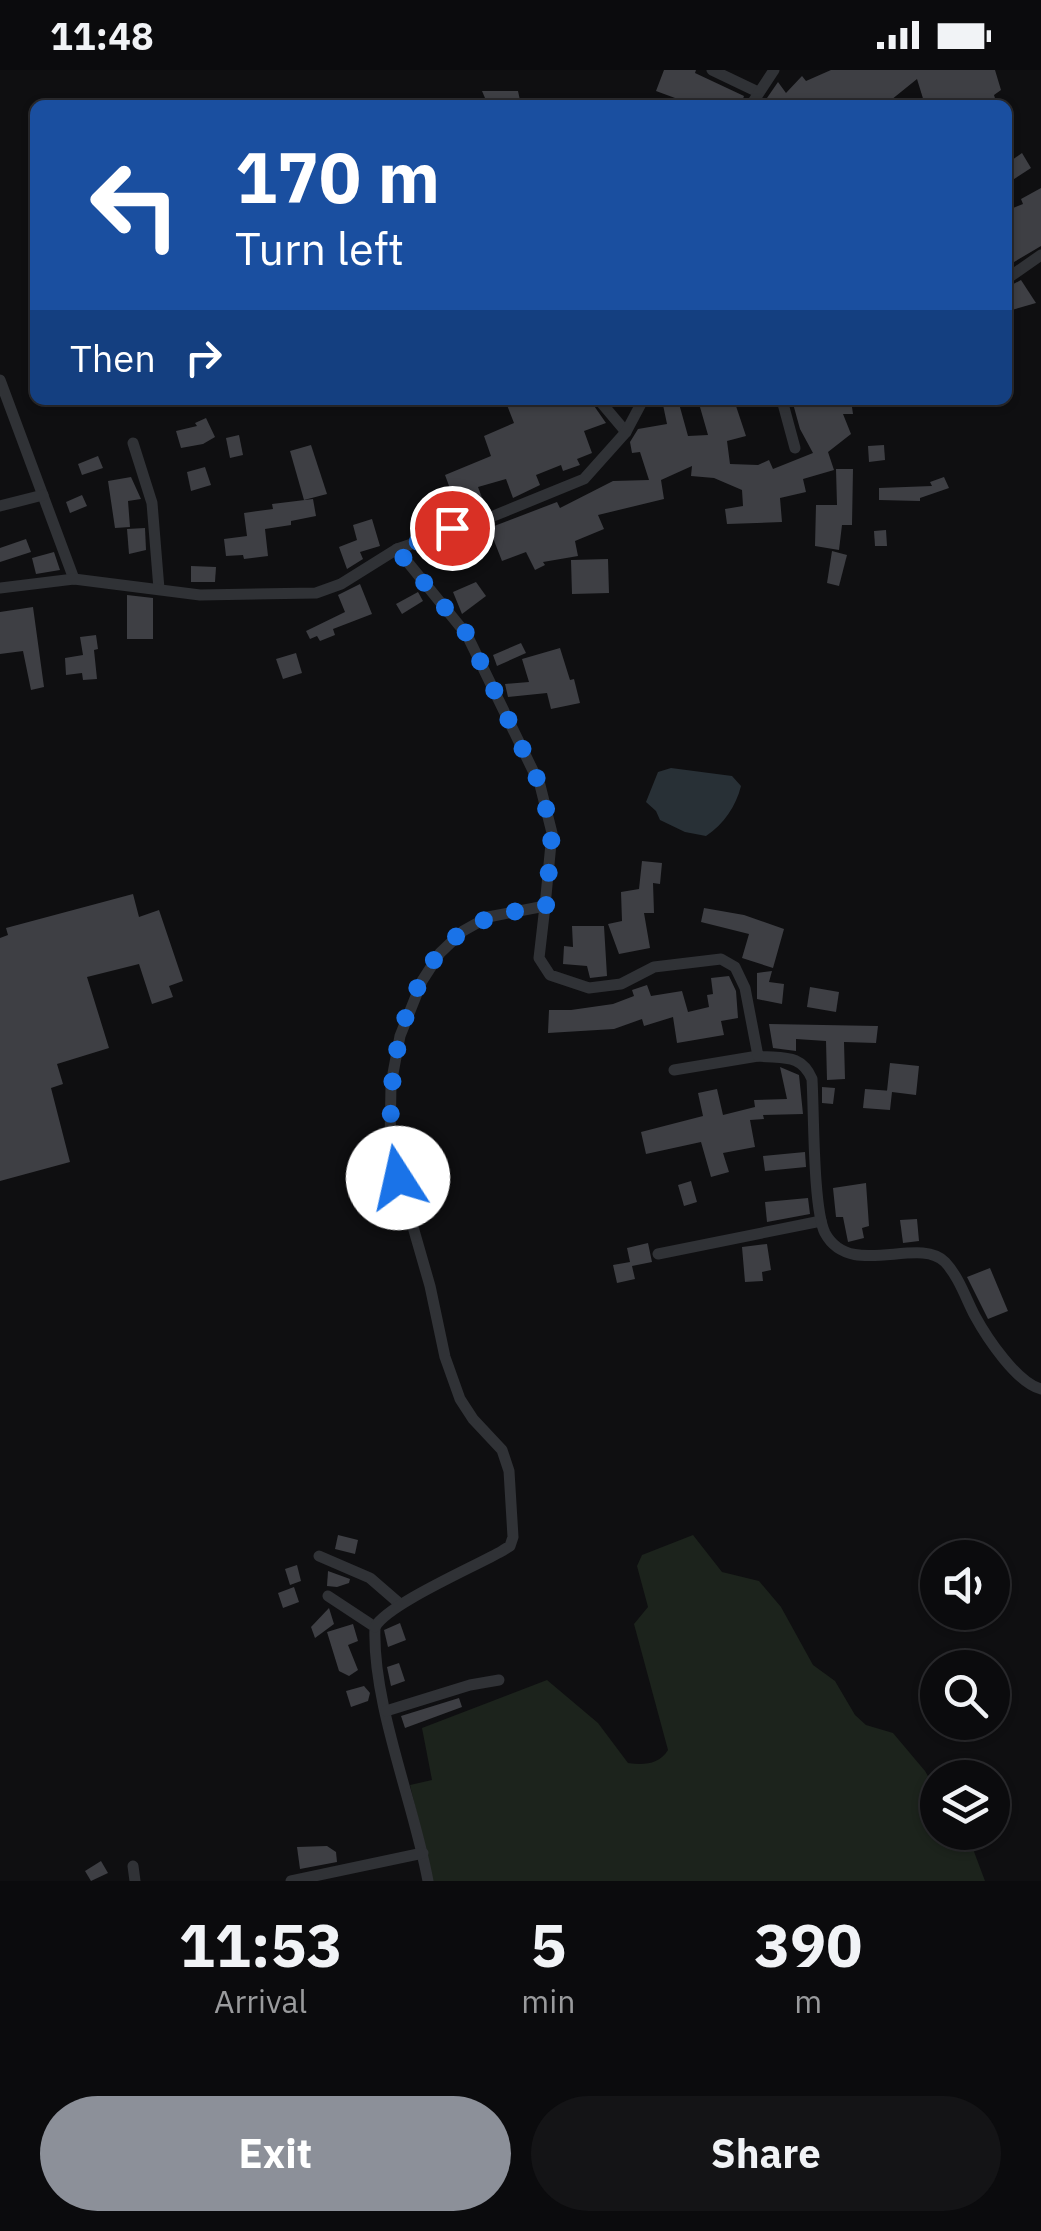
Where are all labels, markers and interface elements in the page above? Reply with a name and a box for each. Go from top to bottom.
text: 11:48 [50,11,154,60]
text: 170 m [235,131,440,222]
icon: left [70,140,200,270]
text: Turn left [235,219,404,277]
icon: right [176,330,231,385]
text: Then [70,333,156,382]
pin [410,486,495,571]
icon: arrive [425,501,480,556]
position arrow [346,1126,450,1230]
map controls [920,1540,1010,1850]
button: sound [920,1540,1010,1630]
button: search [920,1650,1010,1740]
button: layers [920,1760,1010,1850]
text: 11:53 [179,1905,343,1984]
text: 5 [530,1905,566,1984]
text: 390 [754,1905,862,1984]
text: Arrival [214,1980,307,2022]
text: min [521,1980,575,2022]
text: m [794,1980,822,2022]
button: Exit [40,2096,511,2211]
button: Share [531,2096,1001,2211]

